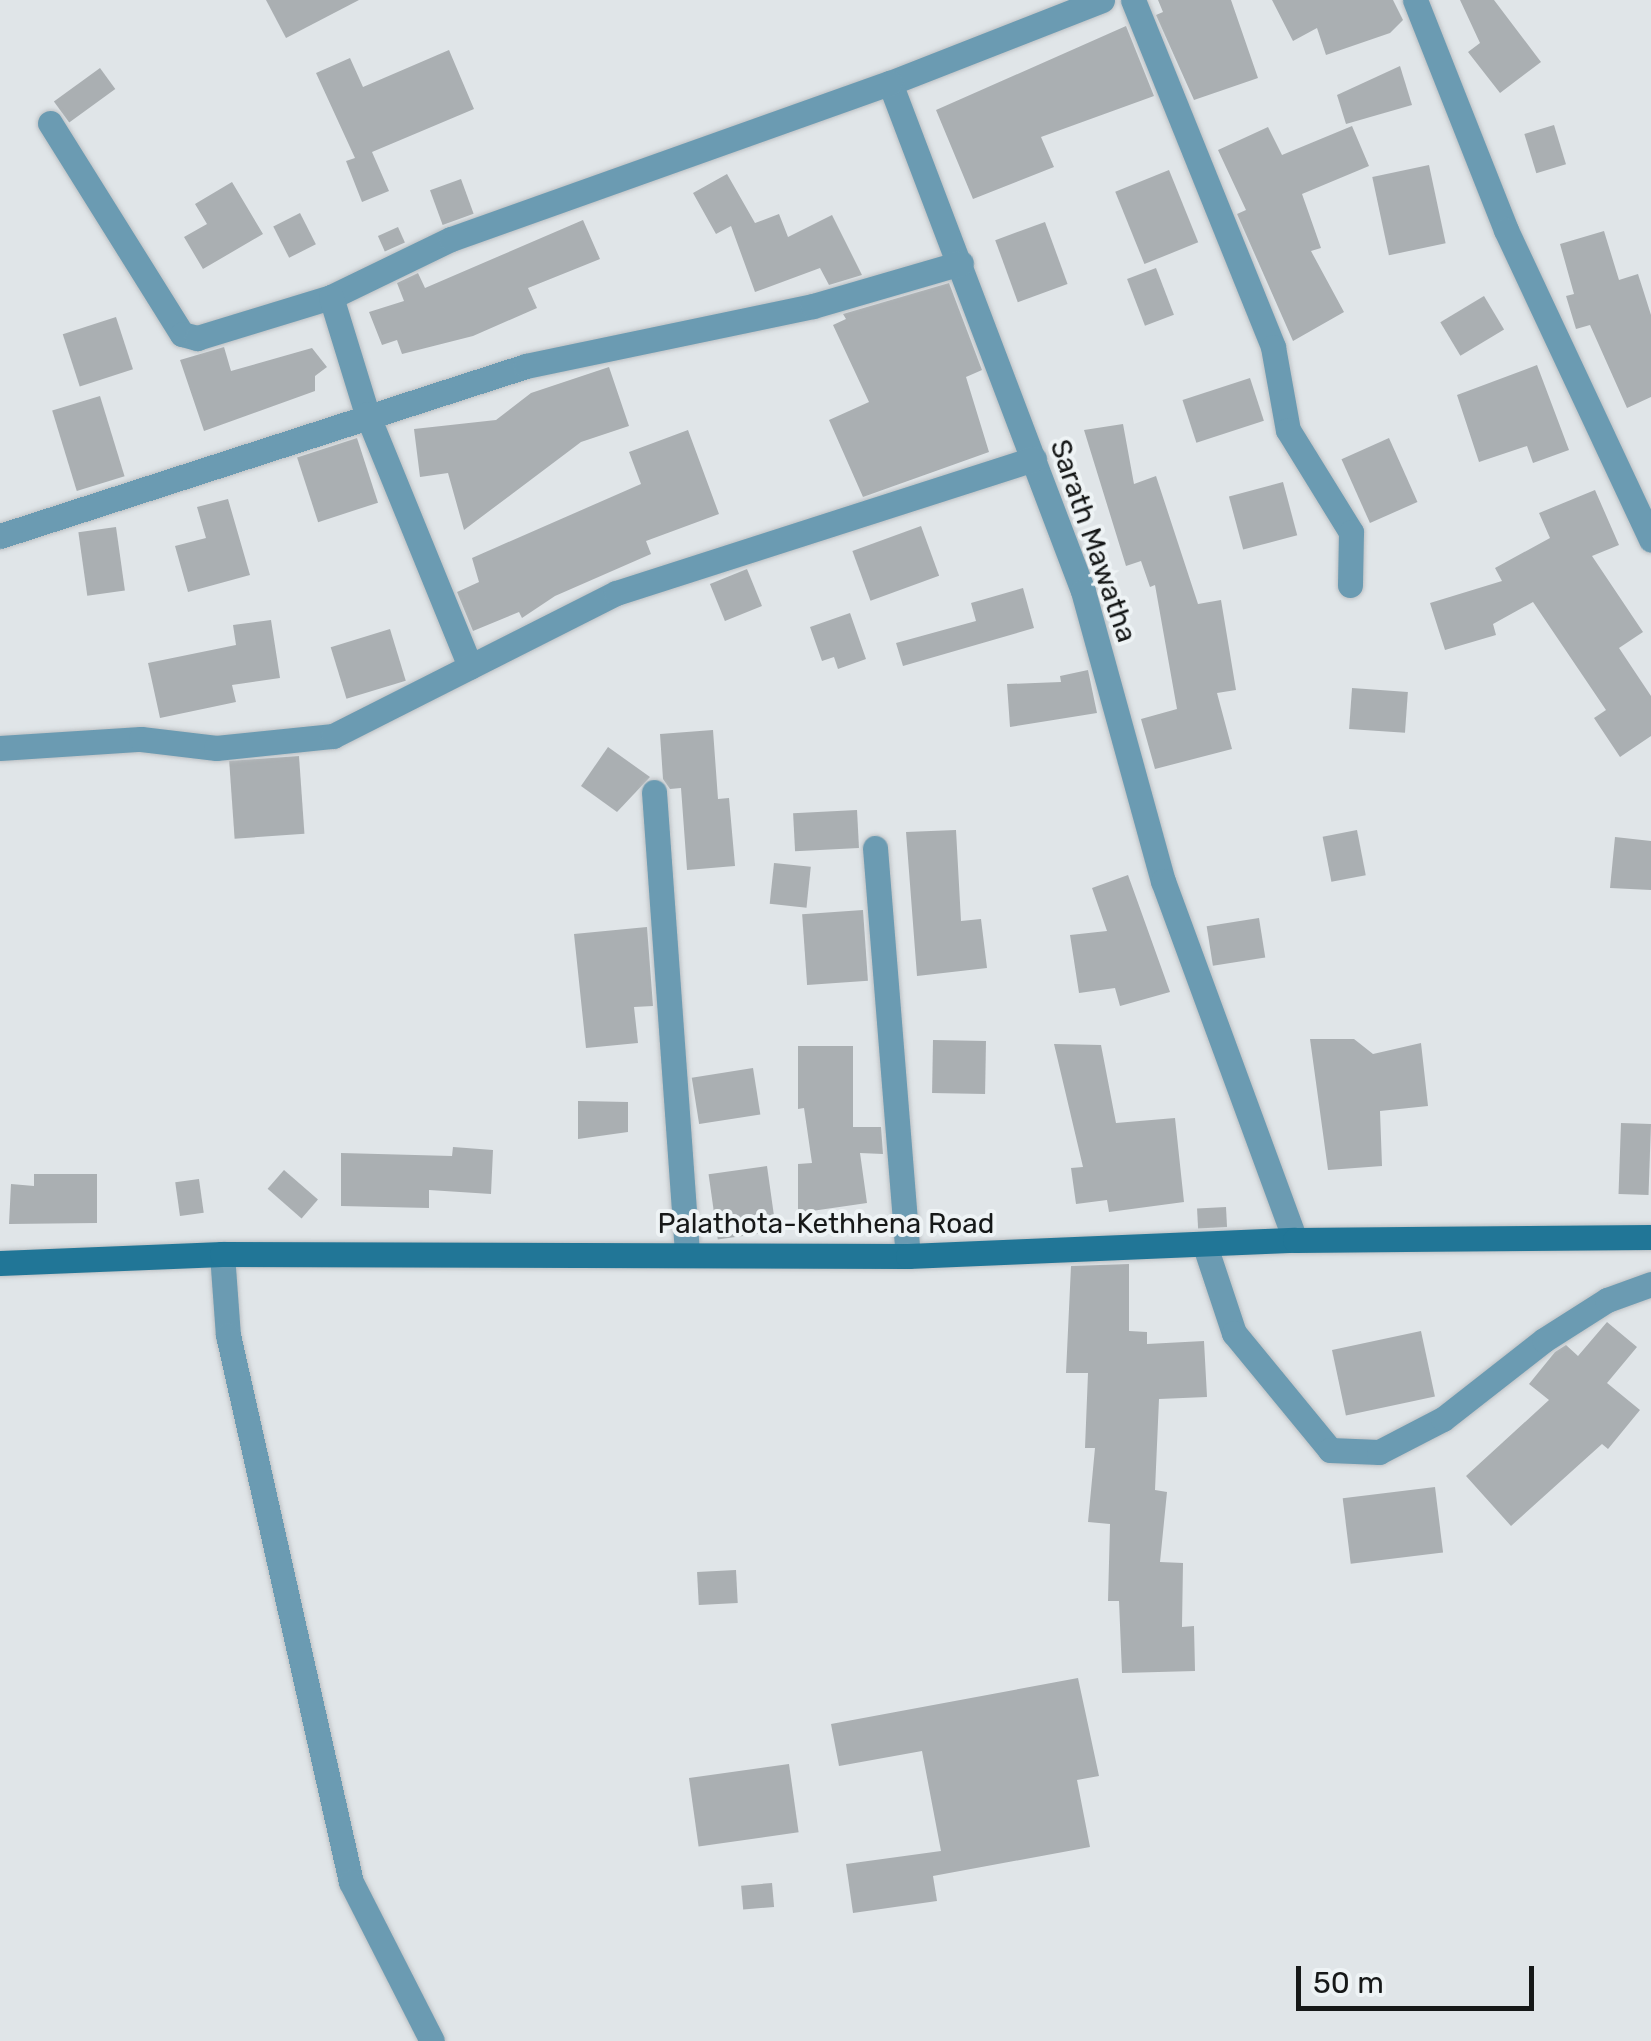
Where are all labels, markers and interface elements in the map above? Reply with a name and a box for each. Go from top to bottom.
street label: Sarath Mawatha [1043,435,1143,647]
street label: Palathota-Kethhena Road [658,1207,994,1241]
scale bar [1301,1946,1538,2008]
text: 50 m [1313,1965,1384,2001]

